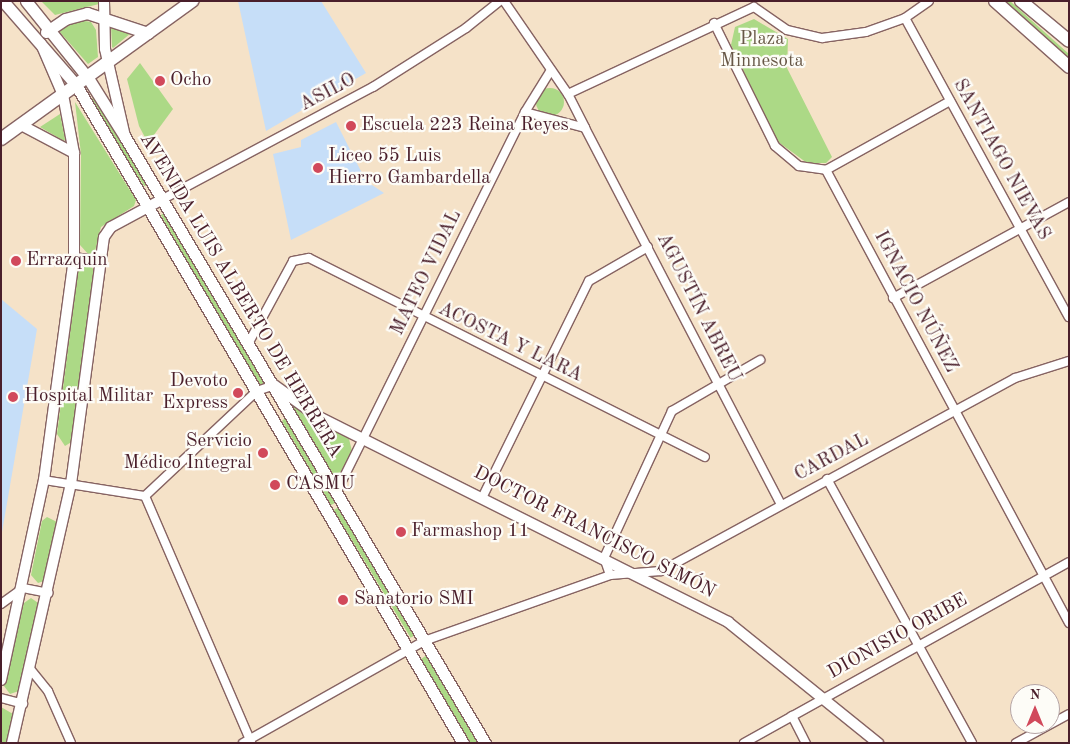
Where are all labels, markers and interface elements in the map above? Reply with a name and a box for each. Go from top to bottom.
park label: Plaza Minnesota [720,29,804,73]
street label: ASILO [296,69,360,117]
place label: Ocho [170,70,211,92]
marker: Ocho [154,75,166,87]
street label: SANTIAGO NIEVAS [947,75,1055,245]
place label: Escuela 223 Reina Reyes [361,115,569,137]
marker: Escuela 223 Reina Reyes [345,120,357,132]
street label: AVENIDA LUIS ALBERTO DE HERRERA [134,130,346,462]
place label: Liceo 55 Luis Hierro Gambardella [328,146,491,190]
marker: Liceo 55 Luis Hierro Gambardella [312,162,324,174]
street label: MATEO VIDAL [387,206,467,340]
street label: IGNACIO NÚÑEZ [868,227,962,377]
street label: AGUSTÍN ABREU [651,230,745,386]
place label: Errazquin [26,250,108,272]
marker: Errazquin [10,255,22,267]
street label: ACOSTA Y LARA [434,298,586,388]
place label: Devoto Express [162,371,228,415]
place label: Hospital Militar [24,386,153,408]
marker: Devoto Express [232,387,244,399]
marker: Hospital Militar [6,390,20,404]
street label: CARDAL [791,429,873,487]
place label: Servicio Médico Integral [124,431,252,475]
marker: Servicio Médico Integral [256,446,270,460]
street label: DOCTOR FRANCISCO SIMÓN [469,462,719,604]
place label: CASMU [286,474,355,496]
marker: CASMU [268,478,282,492]
place label: Farmashop 11 [411,521,529,543]
marker: Farmashop 11 [395,526,407,538]
place label: Sanatorio SMI [354,589,474,611]
street label: DIONISIO ORIBE [824,589,972,685]
marker: Sanatorio SMI [336,593,350,607]
north arrow [1010,684,1060,734]
text: N [1030,688,1040,702]

